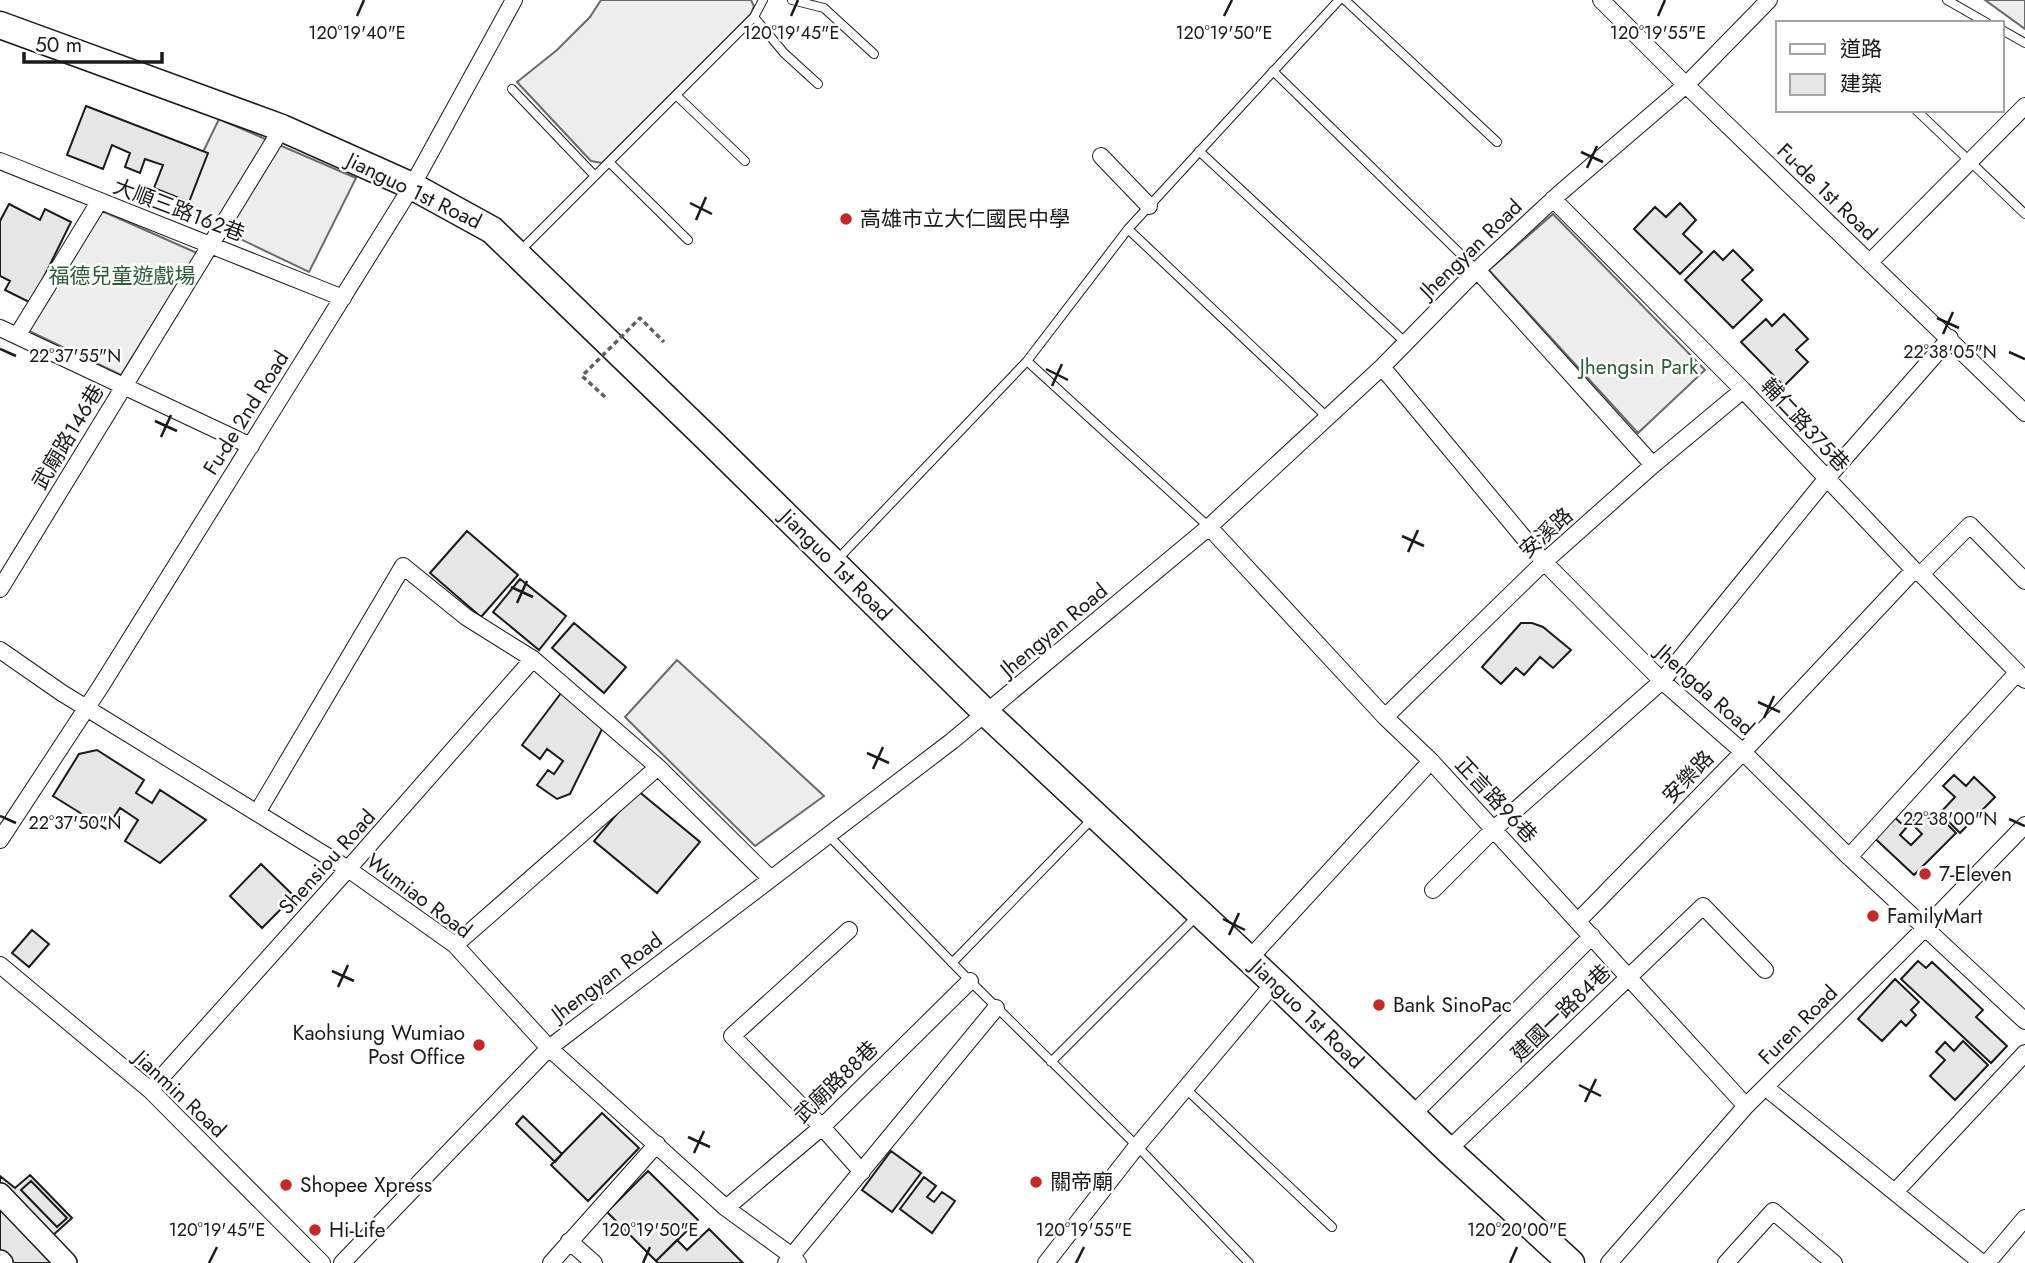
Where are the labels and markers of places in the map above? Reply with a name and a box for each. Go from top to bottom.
place label: 高雄市立大仁國民中學 [860,204,1070,234]
marker: 高雄市立大仁國民中學 [838,211,854,227]
place label: 7-Eleven [1939,859,2012,889]
marker: 7-Eleven [1917,866,1933,882]
place label: FamilyMart [1887,901,1982,931]
marker: FamilyMart [1865,908,1881,924]
place label: Bank SinoPac [1393,990,1512,1020]
marker: Bank SinoPac [1371,997,1387,1013]
place label: Kaohsiung Wumiao Post Office [293,1018,465,1072]
marker: Kaohsiung Wumiao Post Office [471,1037,487,1053]
place label: 關帝廟 [1050,1167,1113,1197]
place label: Shopee Xpress [300,1170,432,1200]
marker: 關帝廟 [1028,1174,1044,1190]
marker: Shopee Xpress [278,1177,294,1193]
place label: Hi-Life [329,1215,386,1245]
marker: Hi-Life [307,1222,323,1238]

